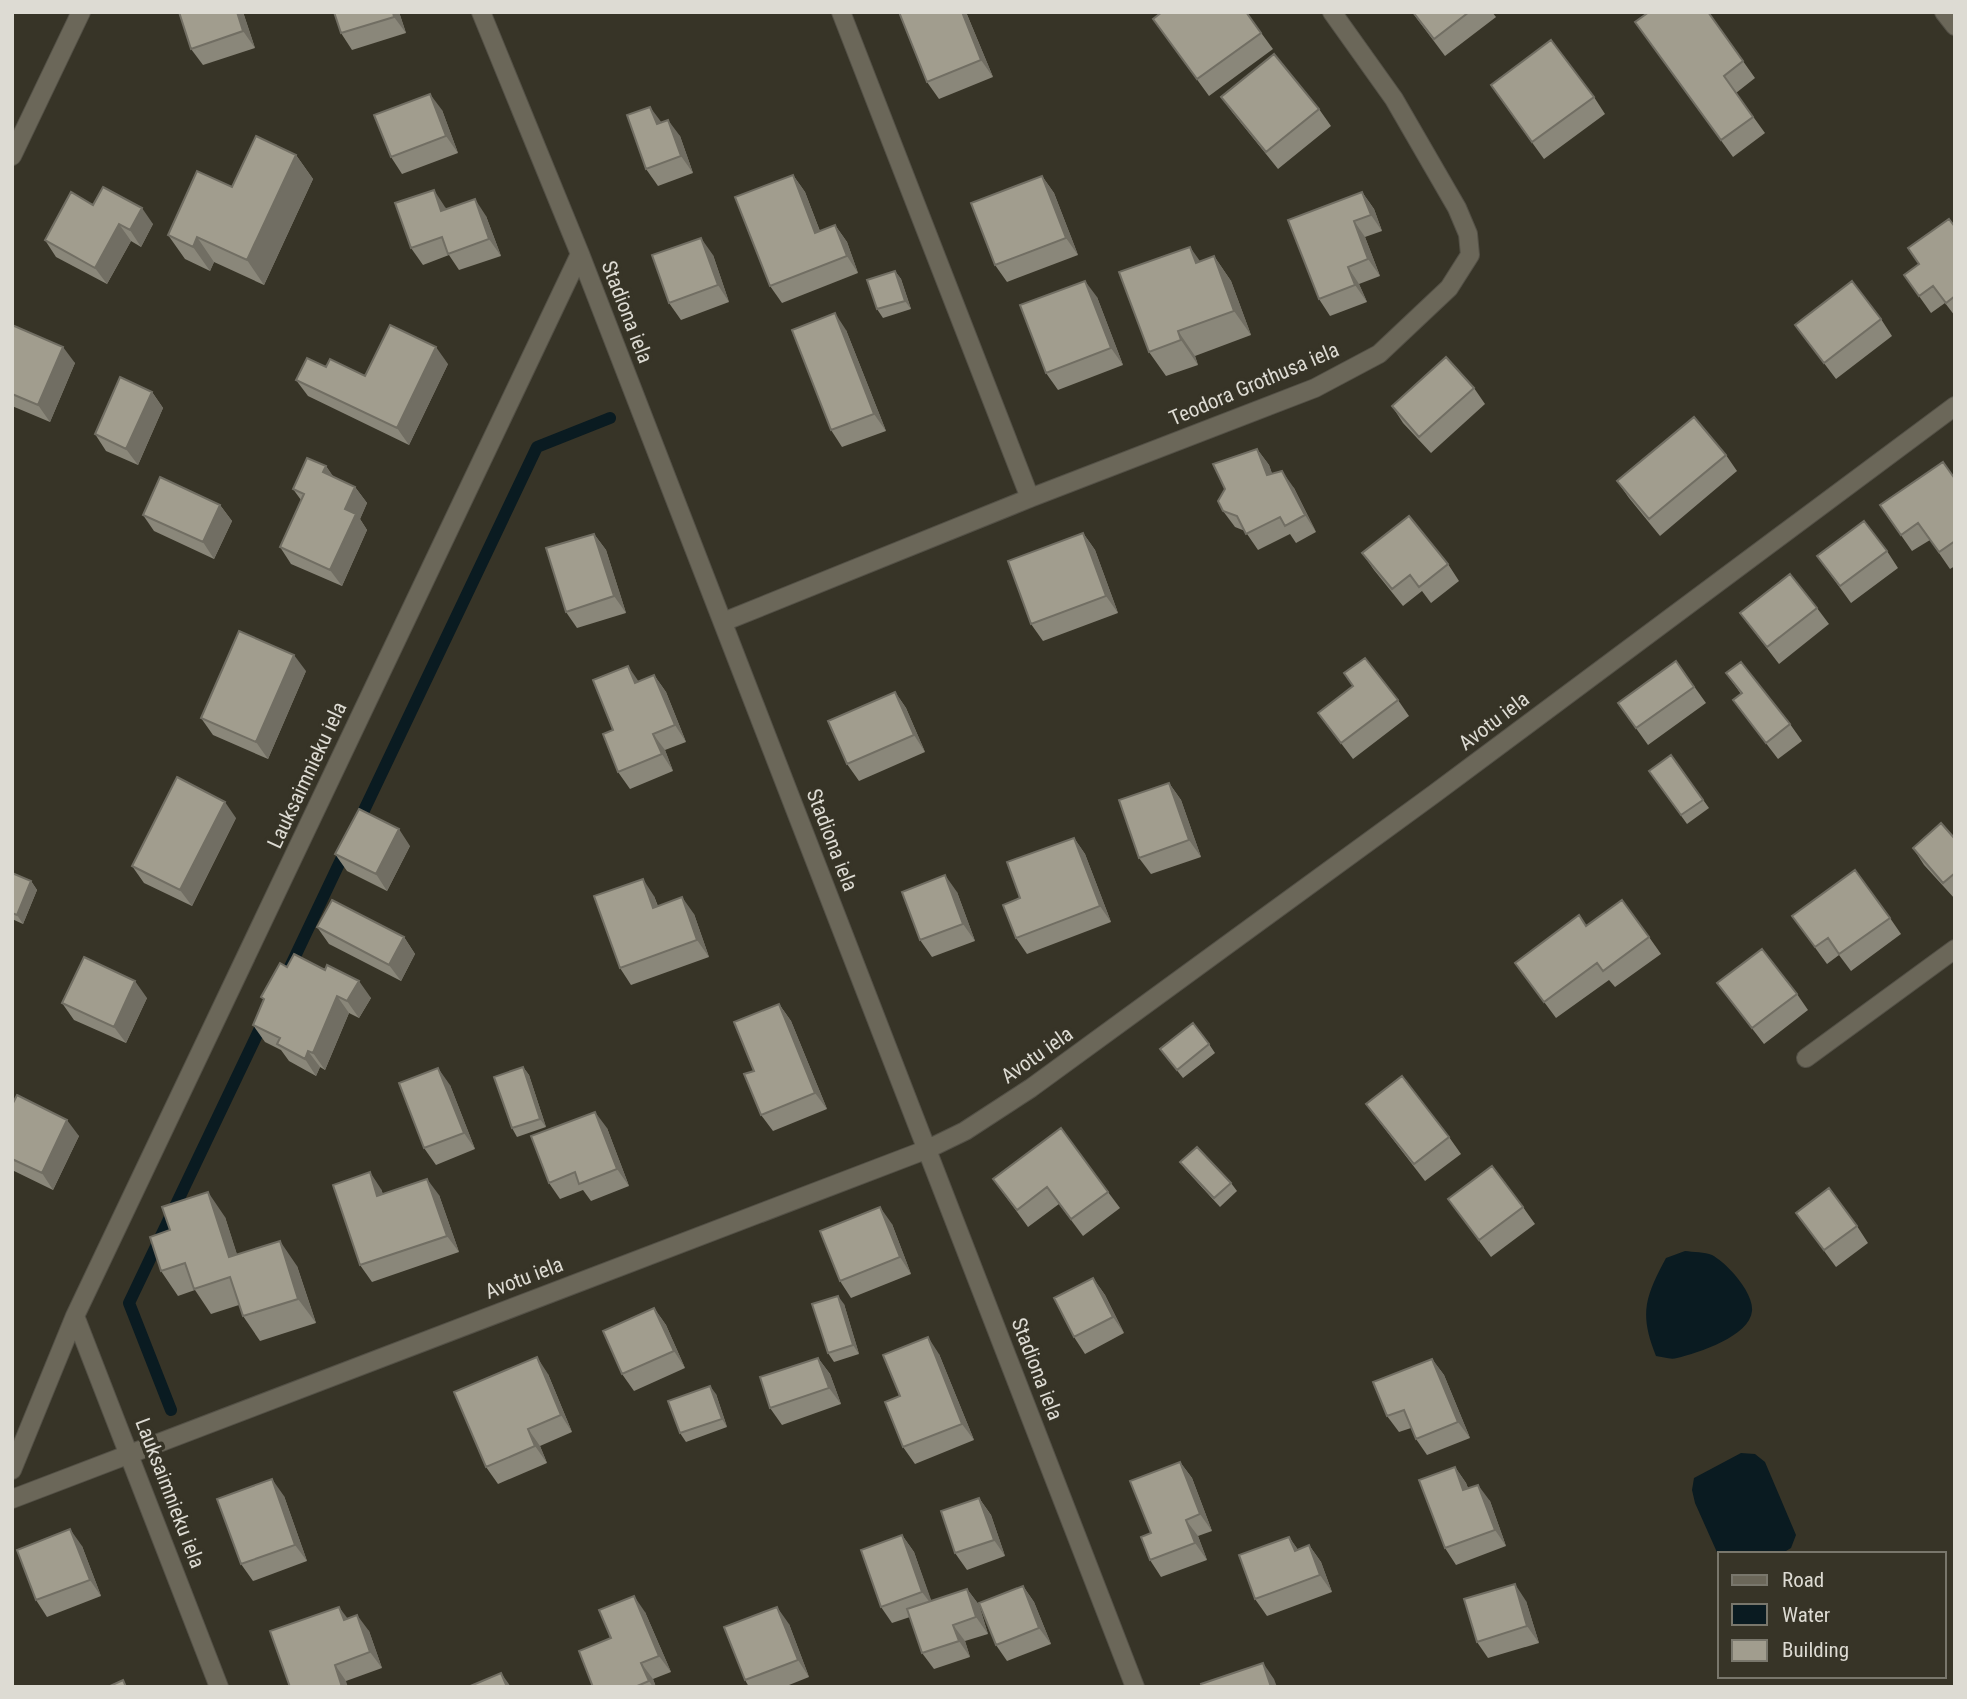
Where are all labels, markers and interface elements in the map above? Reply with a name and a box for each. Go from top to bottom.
street label: Stadiona iela [597,257,657,367]
street label: Teodora Grothusa iela [1166,337,1342,431]
street label: Avotu iela [1454,687,1534,755]
street label: Lauksaimnieku iela [263,698,351,852]
street label: Stadiona iela [802,785,862,895]
street label: Avotu iela [997,1022,1077,1088]
street label: Avotu iela [482,1252,566,1304]
street label: Stadiona iela [1007,1314,1067,1424]
street label: Lauksaimnieku iela [130,1415,210,1571]
legend [1718,1552,1946,1678]
text: Road [1782,1568,1824,1592]
text: Water [1782,1603,1830,1627]
text: Building [1782,1638,1849,1662]

